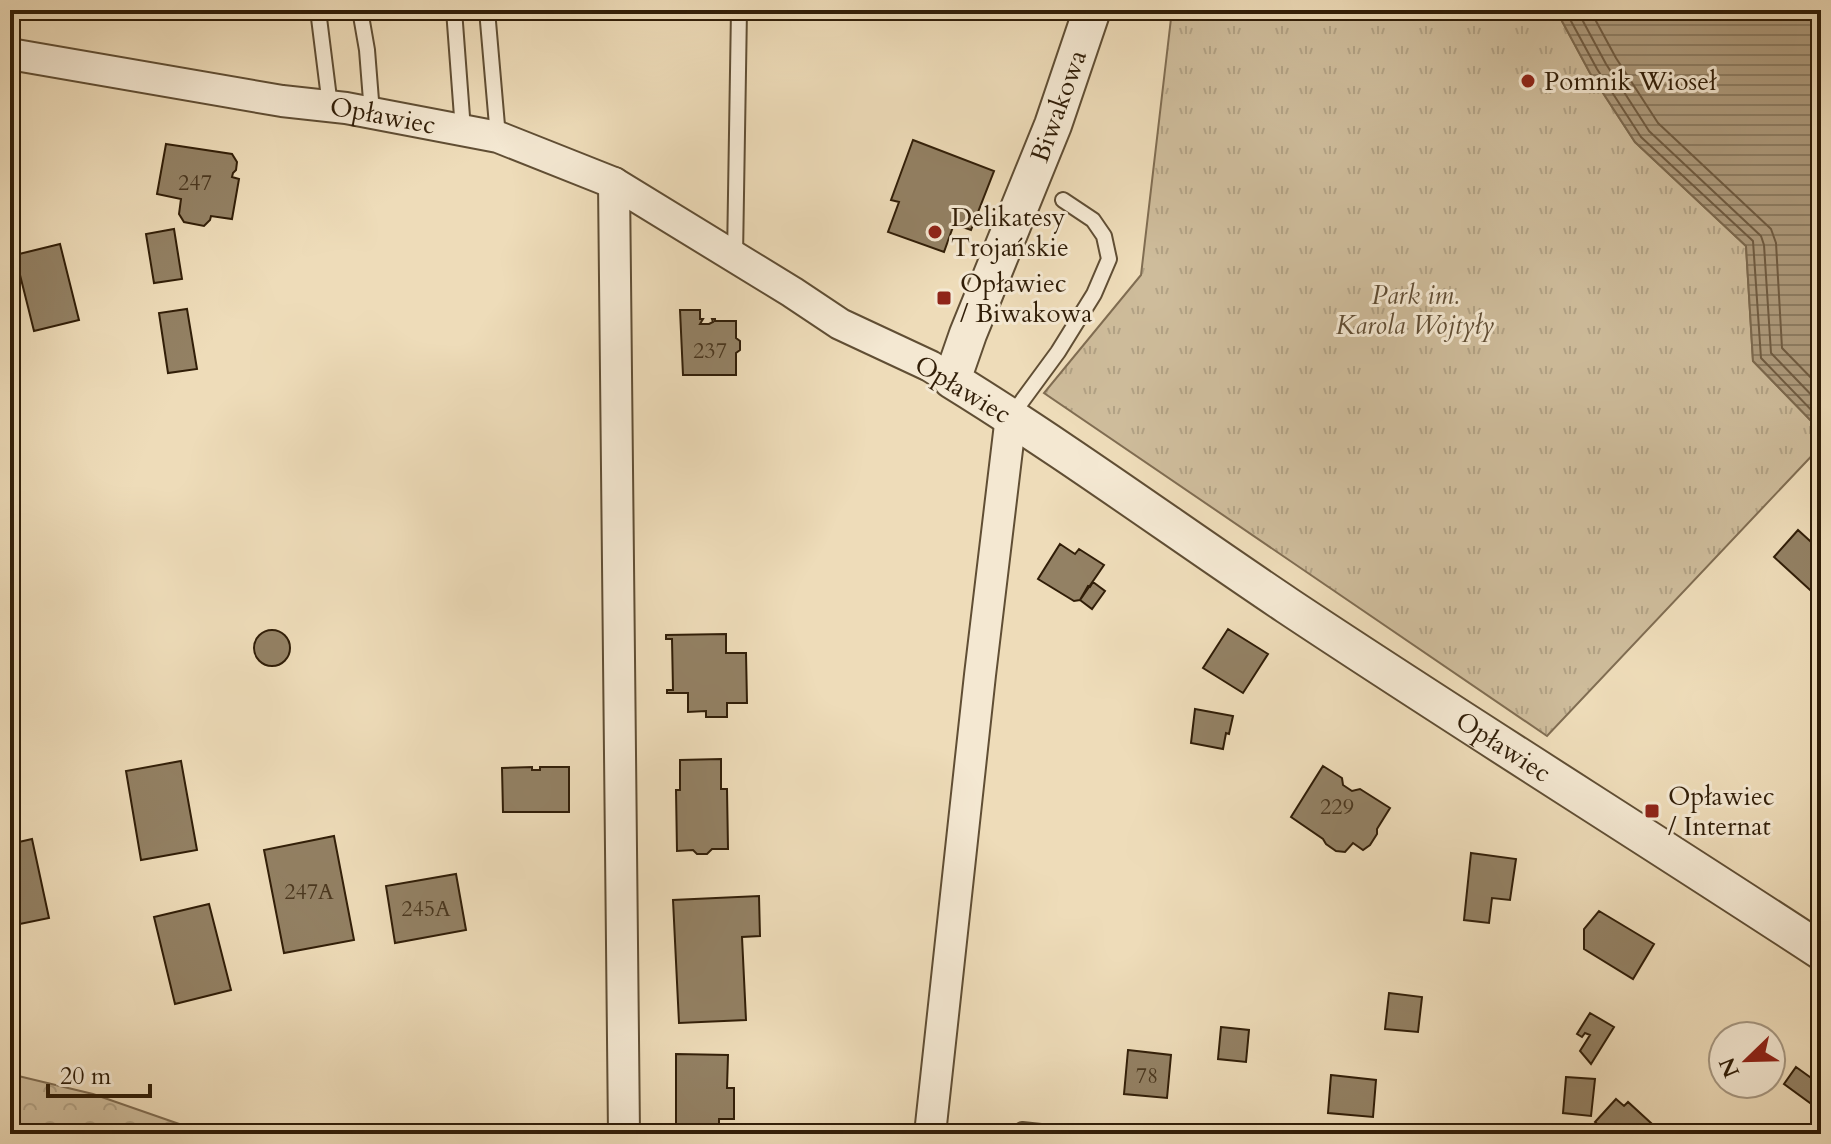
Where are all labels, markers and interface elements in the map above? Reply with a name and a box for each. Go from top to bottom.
street label: Biwakowa [1022,45,1095,167]
place label: Pomnik Wioseł [1544,64,1717,99]
marker: Pomnik Wioseł [1519,72,1537,90]
street label: Opławiec [328,89,438,143]
house number: 247 [178,168,212,198]
place label: Delikatesy Trojańskie [951,200,1069,265]
marker: Delikatesy Trojańskie [926,223,944,241]
place label: Opławiec / Biwakowa [960,266,1093,331]
park label: Park im. Karola Wojtyły [1336,278,1495,343]
marker: Opławiec / Biwakowa [935,289,953,307]
house number: 237 [693,336,727,366]
street label: Opławiec [908,347,1017,432]
street label: Opławiec [1449,703,1558,790]
place label: Opławiec / Internat [1668,779,1775,844]
house number: 229 [1320,792,1354,822]
marker: Opławiec / Internat [1643,802,1661,820]
house number: 247A [284,877,334,907]
house number: 245A [401,894,451,924]
north arrow [1707,1020,1787,1100]
scale bar [48,1048,150,1098]
text: N [1712,1053,1747,1082]
text: 20 m [60,1060,112,1093]
house number: 78 [1136,1061,1158,1091]

